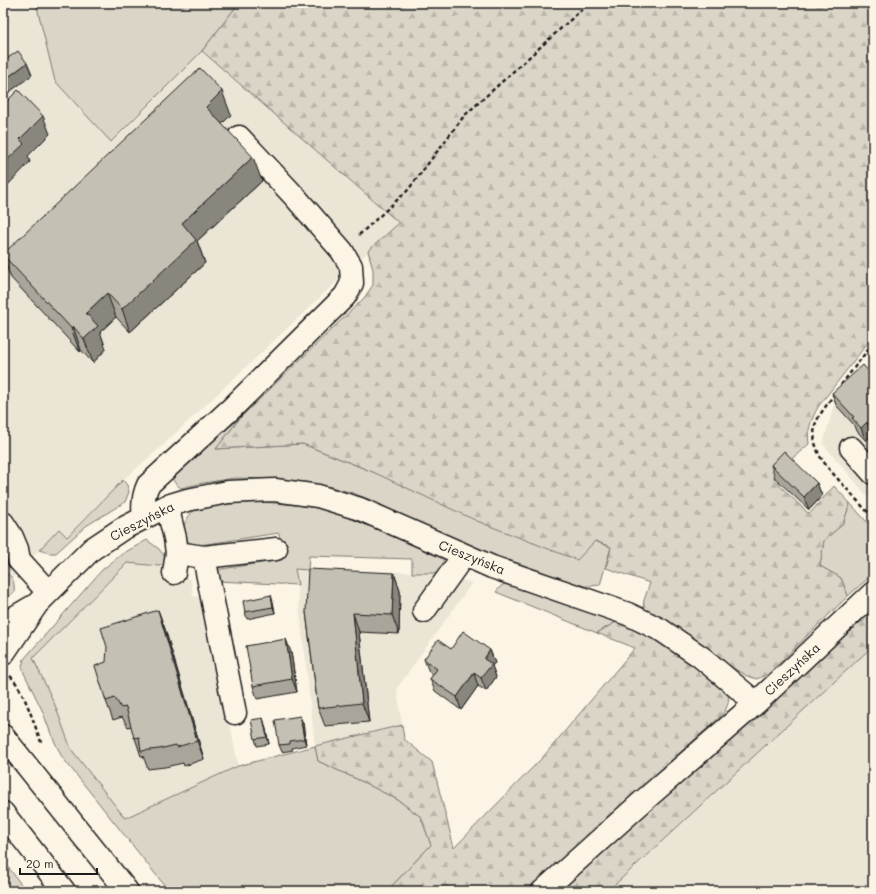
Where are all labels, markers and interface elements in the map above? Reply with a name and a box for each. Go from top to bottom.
street label: Cieszyńska [107,497,177,544]
street label: Cieszyńska [436,536,508,578]
street label: Cieszyńska [760,638,823,699]
scale bar [20,850,97,876]
text: 20 m [26,855,54,871]

